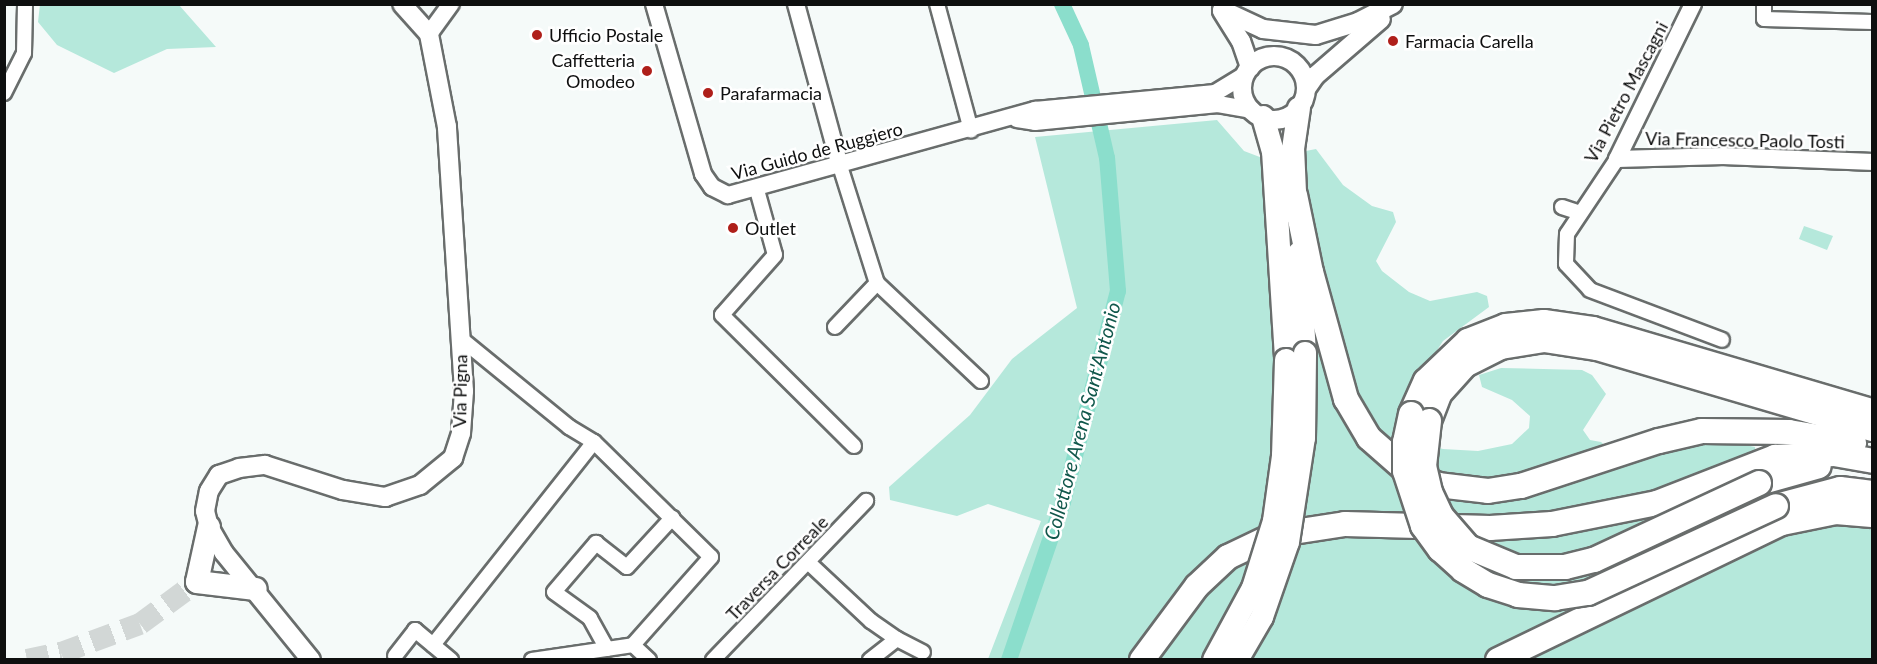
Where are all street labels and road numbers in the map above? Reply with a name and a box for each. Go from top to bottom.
street label: Via Pietro Mascagni [1580,18,1672,166]
street label: Via Guido de Ruggiero [729,118,905,184]
street label: Via Francesco Paolo Tosti [1645,127,1845,153]
street label: Via Pigna [449,354,471,428]
street label: Traversa Correale [722,511,832,625]

